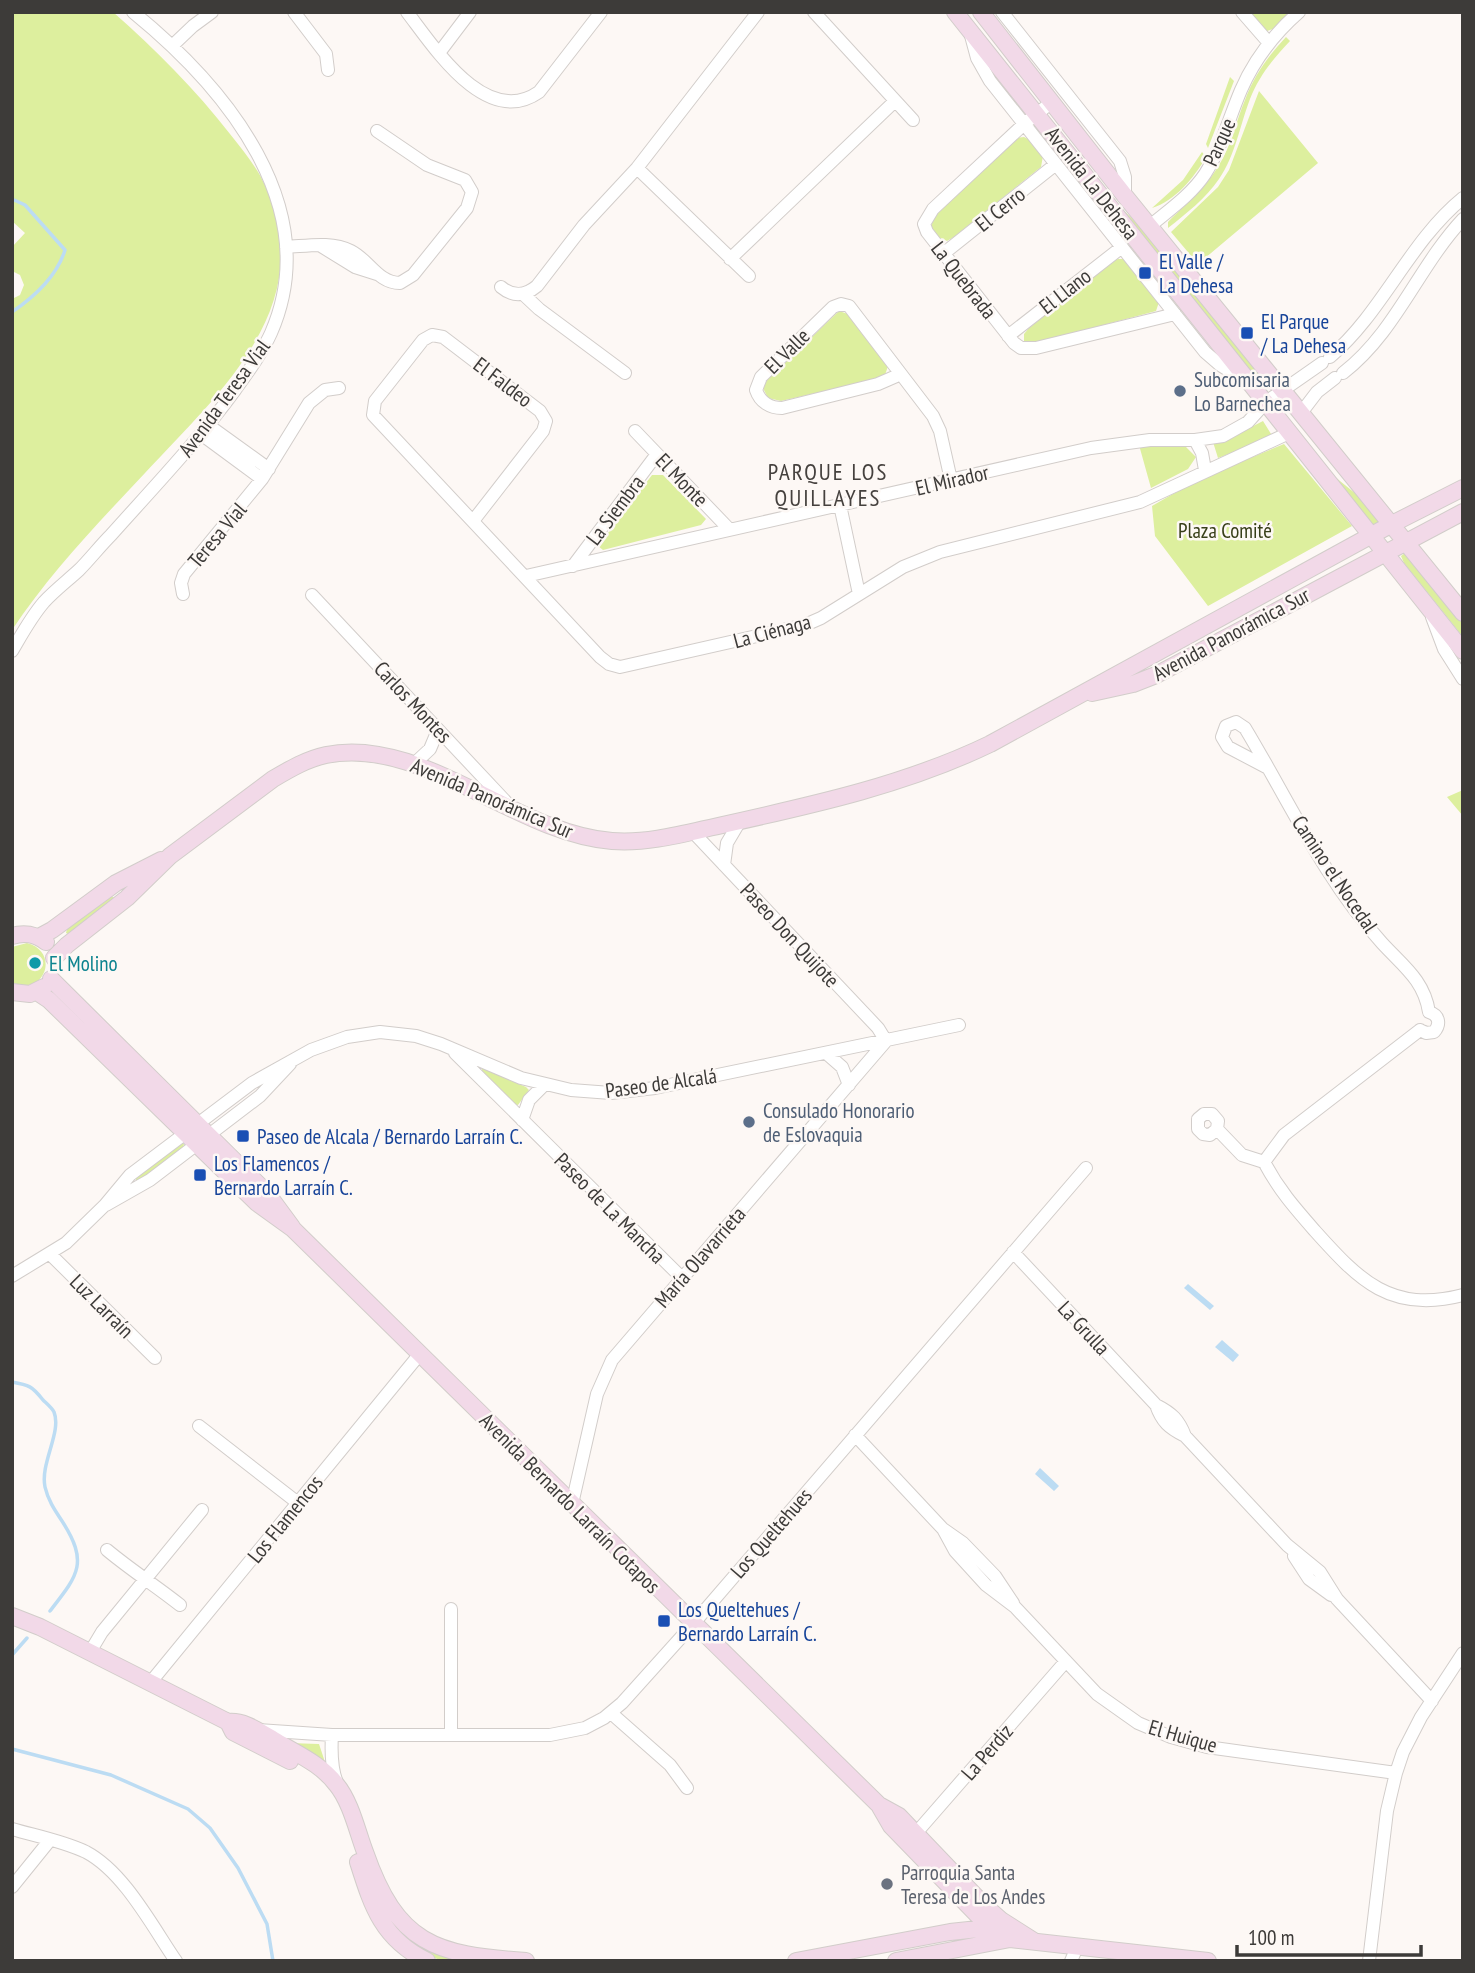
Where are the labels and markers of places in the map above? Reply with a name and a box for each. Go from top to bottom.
place label: El Valle / La Dehesa [1159,248,1233,299]
marker: El Valle / La Dehesa [1137,265,1153,281]
place label: El Parque / La Dehesa [1260,308,1346,359]
marker: El Parque / La Dehesa [1239,325,1255,341]
place label: Subcomisaria Lo Barnechea [1194,366,1291,417]
marker: Subcomisaria Lo Barnechea [1172,383,1188,399]
place label: El Molino [49,950,118,977]
marker: El Molino [27,955,43,971]
place label: Consulado Honorario de Eslovaquia [763,1097,915,1148]
marker: Consulado Honorario de Eslovaquia [741,1114,757,1130]
place label: Paseo de Alcala / Bernardo Larraín C. [257,1123,523,1150]
marker: Paseo de Alcala / Bernardo Larraín C. [235,1128,251,1144]
place label: Los Flamencos / Bernardo Larraín C. [214,1150,353,1201]
marker: Los Flamencos / Bernardo Larraín C. [192,1167,208,1183]
place label: Los Queltehues / Bernardo Larraín C. [678,1596,817,1647]
marker: Los Queltehues / Bernardo Larraín C. [656,1613,672,1629]
place label: Parroquia Santa Teresa de Los Andes [901,1859,1045,1910]
marker: Parroquia Santa Teresa de Los Andes [879,1876,895,1892]

